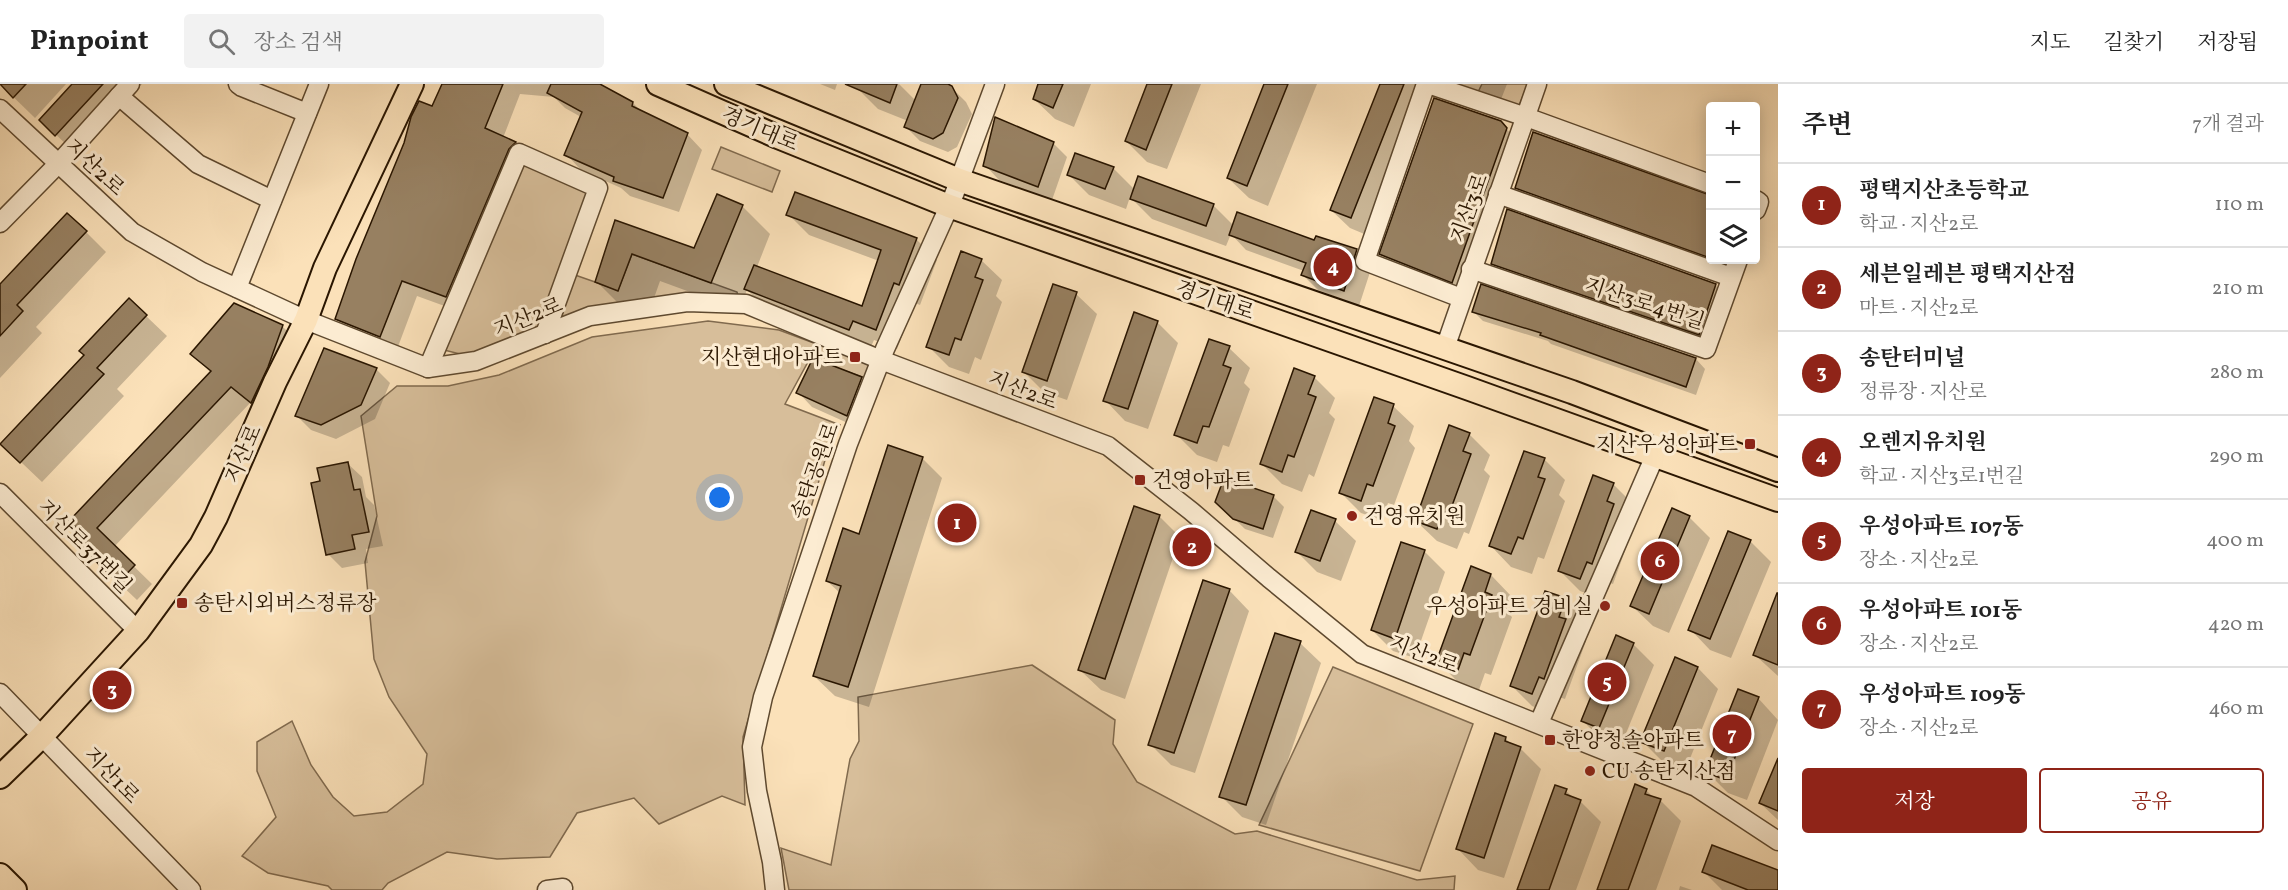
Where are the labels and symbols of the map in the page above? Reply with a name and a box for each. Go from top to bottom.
street label: 경기대로 [716,101,802,160]
street label: 지산2로 [58,133,130,203]
street label: 지산3로 [1445,170,1496,247]
pin: 4 [1314,244,1352,290]
street label: 지산3로4번길 [1581,271,1708,337]
street label: 경기대로 [1171,274,1258,328]
street label: 지산2로 [490,291,567,345]
place label: 지산현대아파트 [701,344,843,373]
marker: 지산현대아파트 [848,350,862,364]
street label: 지산2로 [984,365,1061,418]
street label: 송탄공원로 [785,419,847,524]
street label: 지산로 [219,421,270,488]
place label: 지산우성아파트 [1596,431,1738,460]
marker: 지산우성아파트 [1743,437,1757,451]
place label: 건영아파트 [1152,467,1253,496]
marker: 건영아파트 [1133,473,1147,487]
your location [705,483,734,512]
street label: 지산로37번길 [30,494,137,601]
pin: 1 [938,500,976,546]
place label: 건영유치원 [1364,503,1465,532]
marker: 건영유치원 [1345,509,1359,523]
pin: 2 [1172,524,1212,570]
pin: 6 [1640,538,1680,584]
place label: 송탄시외버스정류장 [194,590,377,619]
place label: 우성아파트 경비실 [1427,593,1593,622]
marker: 송탄시외버스정류장 [175,596,189,610]
marker: 우성아파트 경비실 [1598,599,1612,613]
street label: 지산2로 [1385,629,1462,682]
pin: 5 [1588,660,1626,704]
pin: 3 [92,668,132,712]
pin: 7 [1712,712,1752,756]
place label: 한양청솔아파트 [1562,727,1704,756]
marker: 한양청솔아파트 [1543,733,1557,747]
street label: 지산1로 [77,741,145,811]
place label: CU 송탄지산점 [1602,758,1736,787]
marker: CU 송탄지산점 [1583,764,1597,778]

